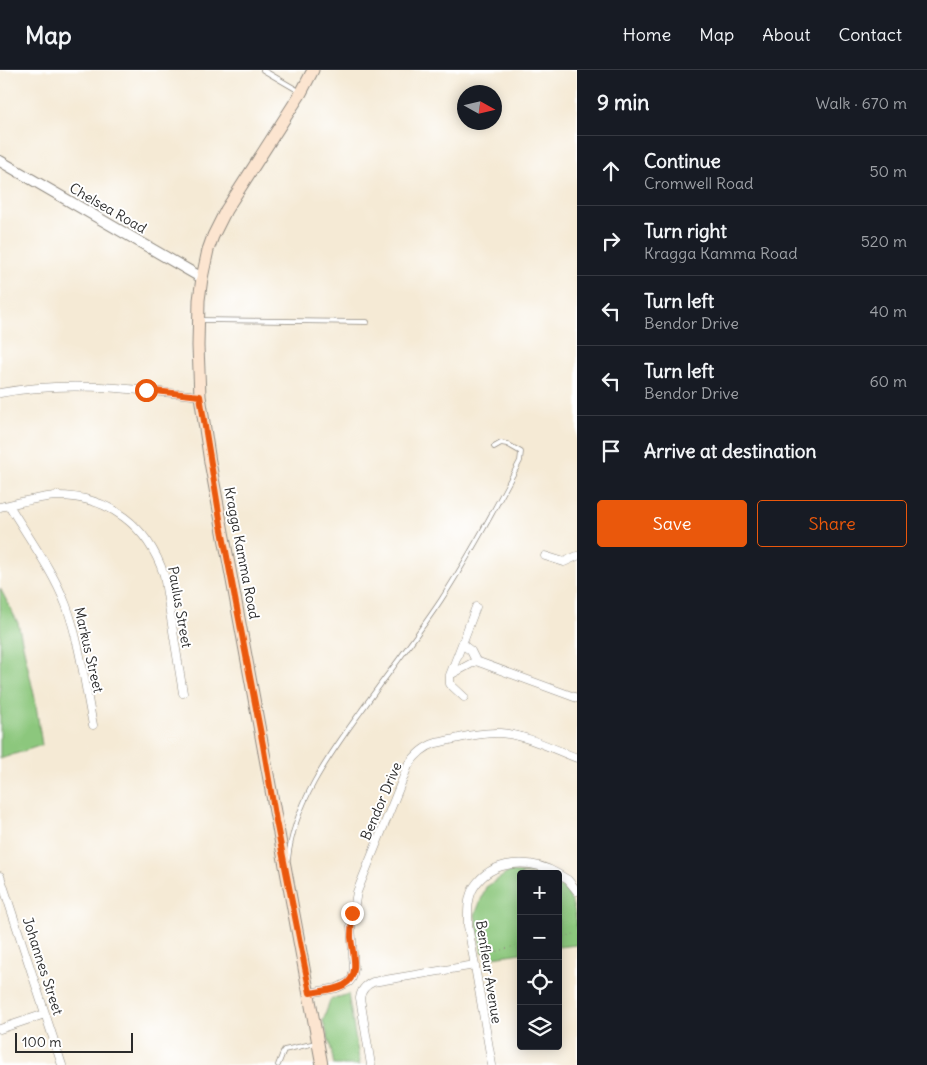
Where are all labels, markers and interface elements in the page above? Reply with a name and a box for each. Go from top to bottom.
text: Map [25,20,72,50]
text: Home [623,23,671,46]
text: Map [699,23,734,46]
text: About [762,23,810,46]
text: Contact [838,23,902,46]
north arrow [457,85,502,130]
text: 9 min [597,89,649,116]
text: Walk · 670 m [815,93,907,113]
text: Continue [644,149,721,173]
icon: ahead [597,157,625,185]
text: 50 m [869,161,907,181]
text: Cromwell Road [644,173,753,193]
street label: Chelsea Road [66,179,150,237]
text: Turn right [644,219,727,243]
icon: right [597,227,625,255]
text: 520 m [861,231,907,251]
text: Kragga Kamma Road [644,243,798,263]
text: Turn left [644,289,714,313]
icon: left [597,297,625,325]
text: 40 m [869,301,907,321]
text: Bendor Drive [644,313,739,333]
text: Turn left [644,359,714,383]
icon: left [597,367,625,395]
text: 60 m [869,371,907,391]
route start [135,379,158,402]
text: Bendor Drive [644,383,739,403]
icon: arrive [597,437,625,465]
text: Arrive at destination [644,439,817,463]
street label: Kragga Kamma Road [220,485,264,621]
button: Save [597,500,747,547]
button: Share [757,500,907,547]
street label: Paulus Street [164,565,196,649]
street label: Markus Street [70,605,108,695]
street label: Bendor Drive [356,759,406,843]
map controls [517,870,562,1050]
button: + [517,870,562,915]
route end [341,902,364,925]
street label: Johannes Street [19,915,67,1017]
button: − [517,915,562,960]
street label: Benfleur Avenue [472,919,506,1025]
button: locate [517,960,562,1005]
button: layers [517,1005,562,1050]
scale bar [15,1030,132,1053]
text: 100 m [22,1033,62,1051]

